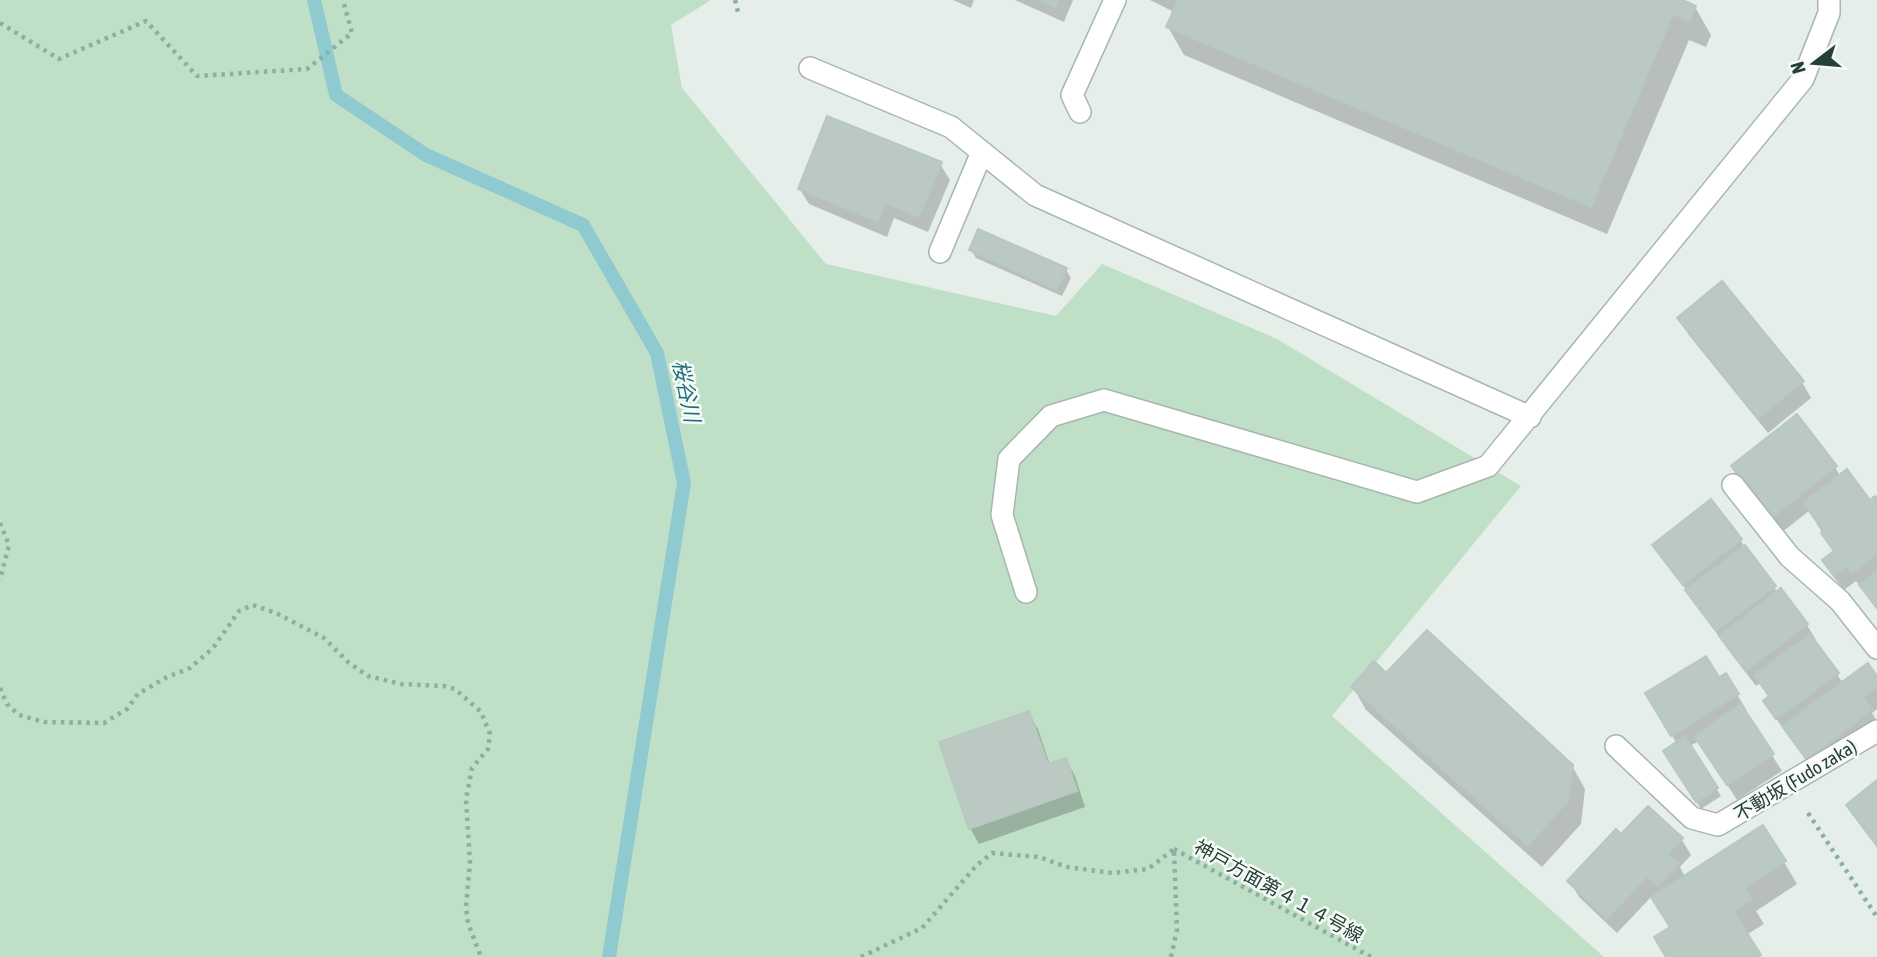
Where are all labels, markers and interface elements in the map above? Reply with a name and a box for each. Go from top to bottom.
north arrow [1779,28,1849,98]
text: N [1786,59,1810,76]
water label: 桜谷川 [669,357,706,426]
street label: 不動坂 (Fudo zaka) [1730,735,1860,825]
street label: 神戸方面第４１４号線 [1191,835,1367,947]

